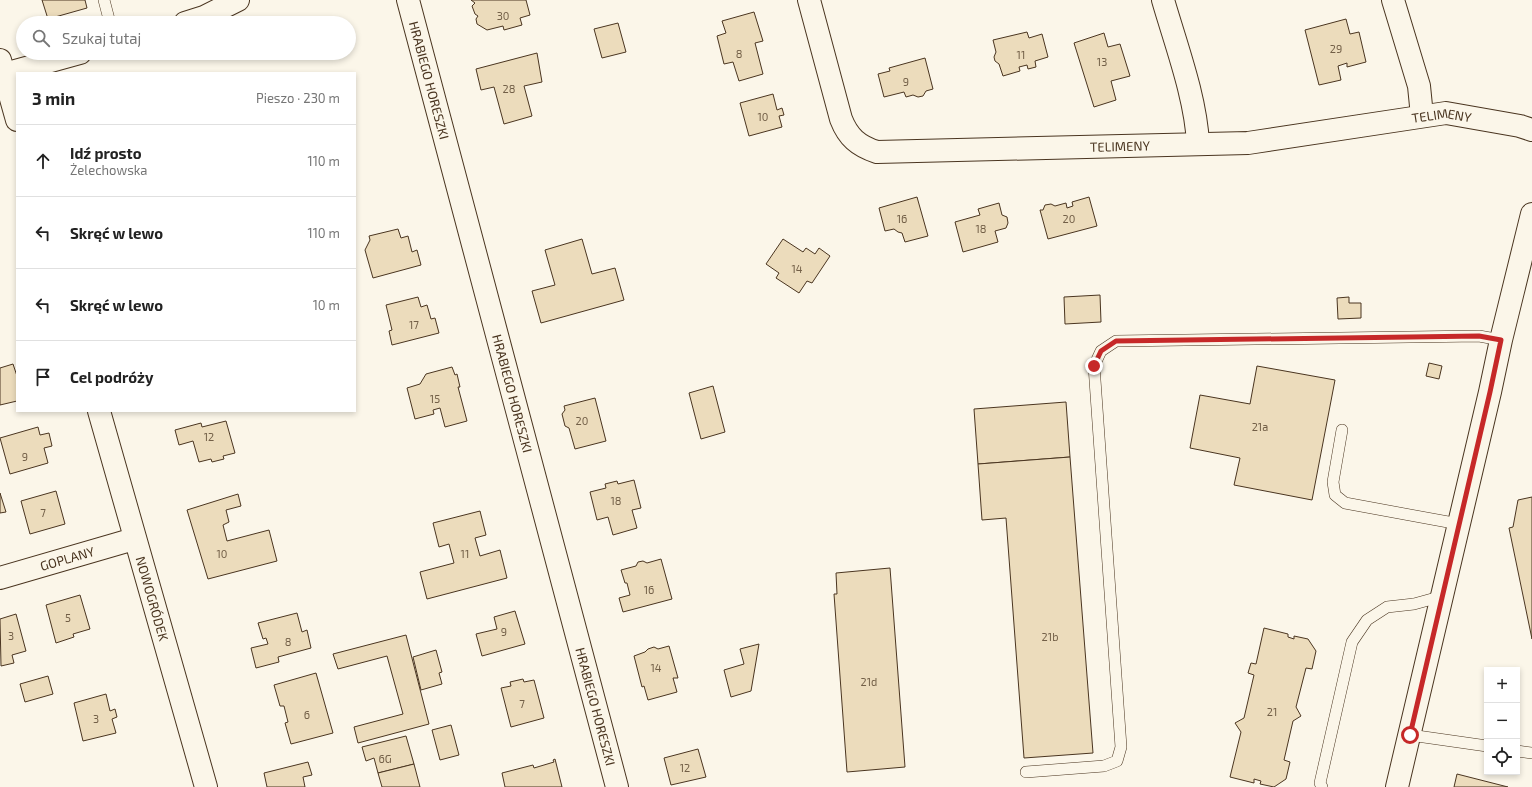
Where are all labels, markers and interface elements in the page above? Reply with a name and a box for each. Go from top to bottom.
house number: 30 [497,9,509,22]
search box [16,16,356,60]
street label: HRABIEGO HORESZKI [406,19,453,141]
icon: search [30,27,52,49]
text: Szukaj tutaj [62,29,141,47]
house number: 29 [1330,42,1342,55]
house number: 8 [736,47,742,60]
house number: 11 [1017,48,1025,61]
house number: 13 [1097,55,1107,68]
house number: 9 [903,75,909,88]
house number: 28 [503,82,515,95]
text: 3 min [32,88,75,108]
text: Pieszo · 230 m [256,90,340,106]
street label: TELIMENY [1411,105,1473,126]
house number: 10 [757,110,769,123]
street label: TELIMENY [1090,137,1151,155]
text: Idź prosto [70,144,142,162]
icon: ahead [32,150,54,172]
text: 110 m [308,153,340,169]
text: Żelechowska [70,162,148,178]
house number: 16 [897,212,907,225]
house number: 20 [1063,212,1075,225]
icon: left [32,222,54,244]
house number: 18 [975,222,987,235]
text: Skręć w lewo [70,224,163,242]
text: 110 m [308,225,340,241]
house number: 14 [791,262,803,275]
icon: left [32,294,54,316]
text: Skręć w lewo [70,296,163,314]
text: 10 m [313,297,340,313]
house number: 17 [409,318,419,331]
street label: HRABIEGO HORESZKI [489,332,536,454]
route end [1085,357,1103,375]
icon: arrive [32,366,54,388]
text: Cel podróży [70,368,153,386]
house number: 15 [430,392,440,405]
house number: 20 [576,414,588,427]
house number: 21a [1252,420,1268,433]
house number: 12 [204,430,214,443]
house number: 9 [22,450,28,463]
house number: 18 [610,494,622,507]
house number: 7 [40,506,46,519]
street label: GOPLANY [38,543,97,574]
house number: 10 [216,547,228,560]
house number: 11 [461,547,469,560]
street label: NOWOGRÓDEK [133,554,172,643]
house number: 16 [644,583,654,596]
house number: 5 [65,611,71,624]
house number: 9 [501,625,507,638]
house number: 3 [8,629,14,642]
house number: 21b [1042,630,1058,643]
house number: 8 [285,635,291,648]
street label: HRABIEGO HORESZKI [572,646,619,767]
house number: 14 [650,661,662,674]
map controls [1484,667,1520,775]
button: + [1484,667,1520,703]
house number: 21d [861,675,877,688]
house number: 7 [519,697,525,710]
button: − [1484,703,1520,739]
house number: 21 [1267,705,1277,718]
house number: 6 [304,708,310,721]
house number: 3 [93,712,99,725]
route start [1401,726,1419,744]
button: locate [1484,739,1520,775]
house number: 6G [378,752,392,765]
house number: 12 [680,761,690,774]

